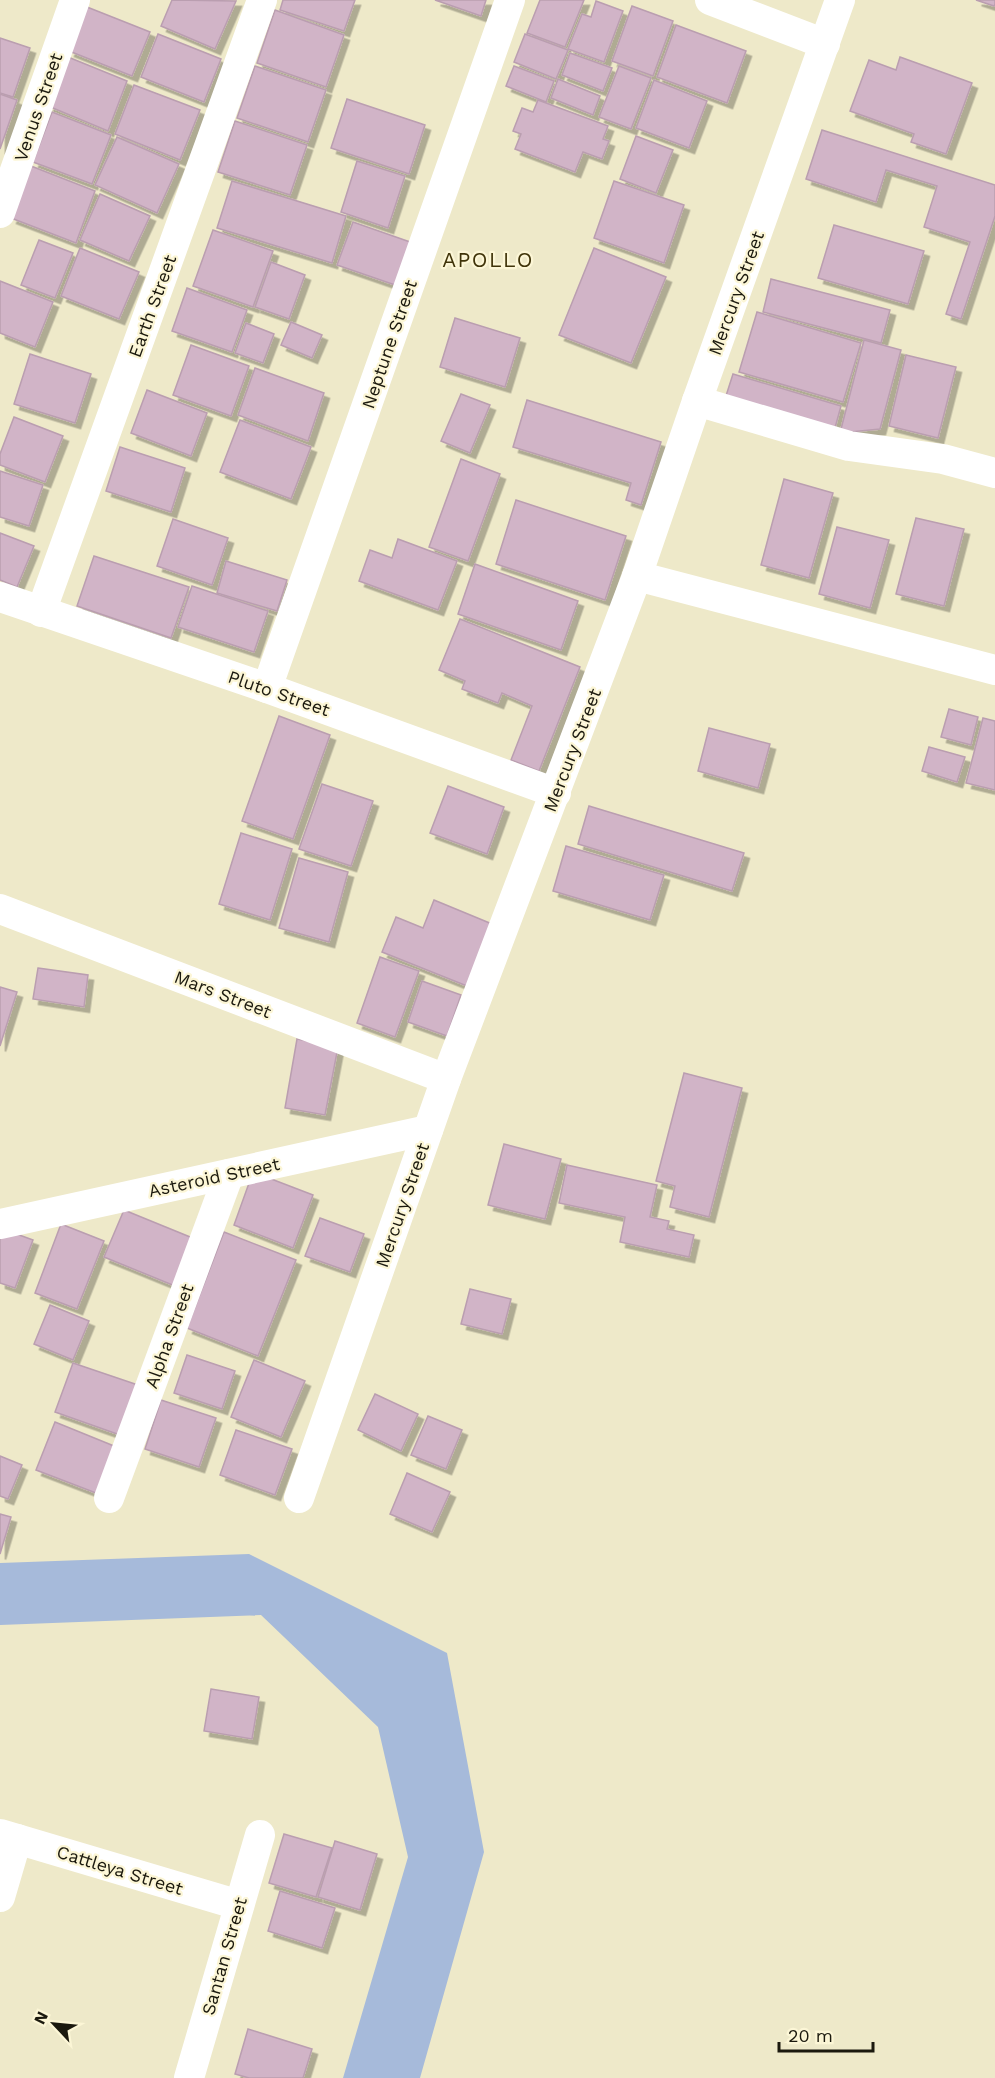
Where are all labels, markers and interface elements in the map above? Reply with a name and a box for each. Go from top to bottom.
street label: Venus Street [10,50,67,164]
street label: Mercury Street [704,228,768,358]
district label: APOLLO [442,247,534,272]
street label: Earth Street [124,251,180,360]
street label: Neptune Street [357,276,421,411]
street label: Pluto Street [225,666,333,720]
street label: Mercury Street [539,685,605,815]
street label: Mars Street [172,966,275,1022]
street label: Mercury Street [371,1140,433,1270]
street label: Asteroid Street [147,1153,282,1201]
street label: Alpha Street [140,1280,198,1391]
street label: Cattleya Street [54,1841,186,1899]
street label: Santan Street [197,1894,251,2017]
north arrow [24,1994,84,2054]
text: N [30,2008,52,2027]
scale bar [779,2015,874,2053]
text: 20 m [788,2025,833,2046]

